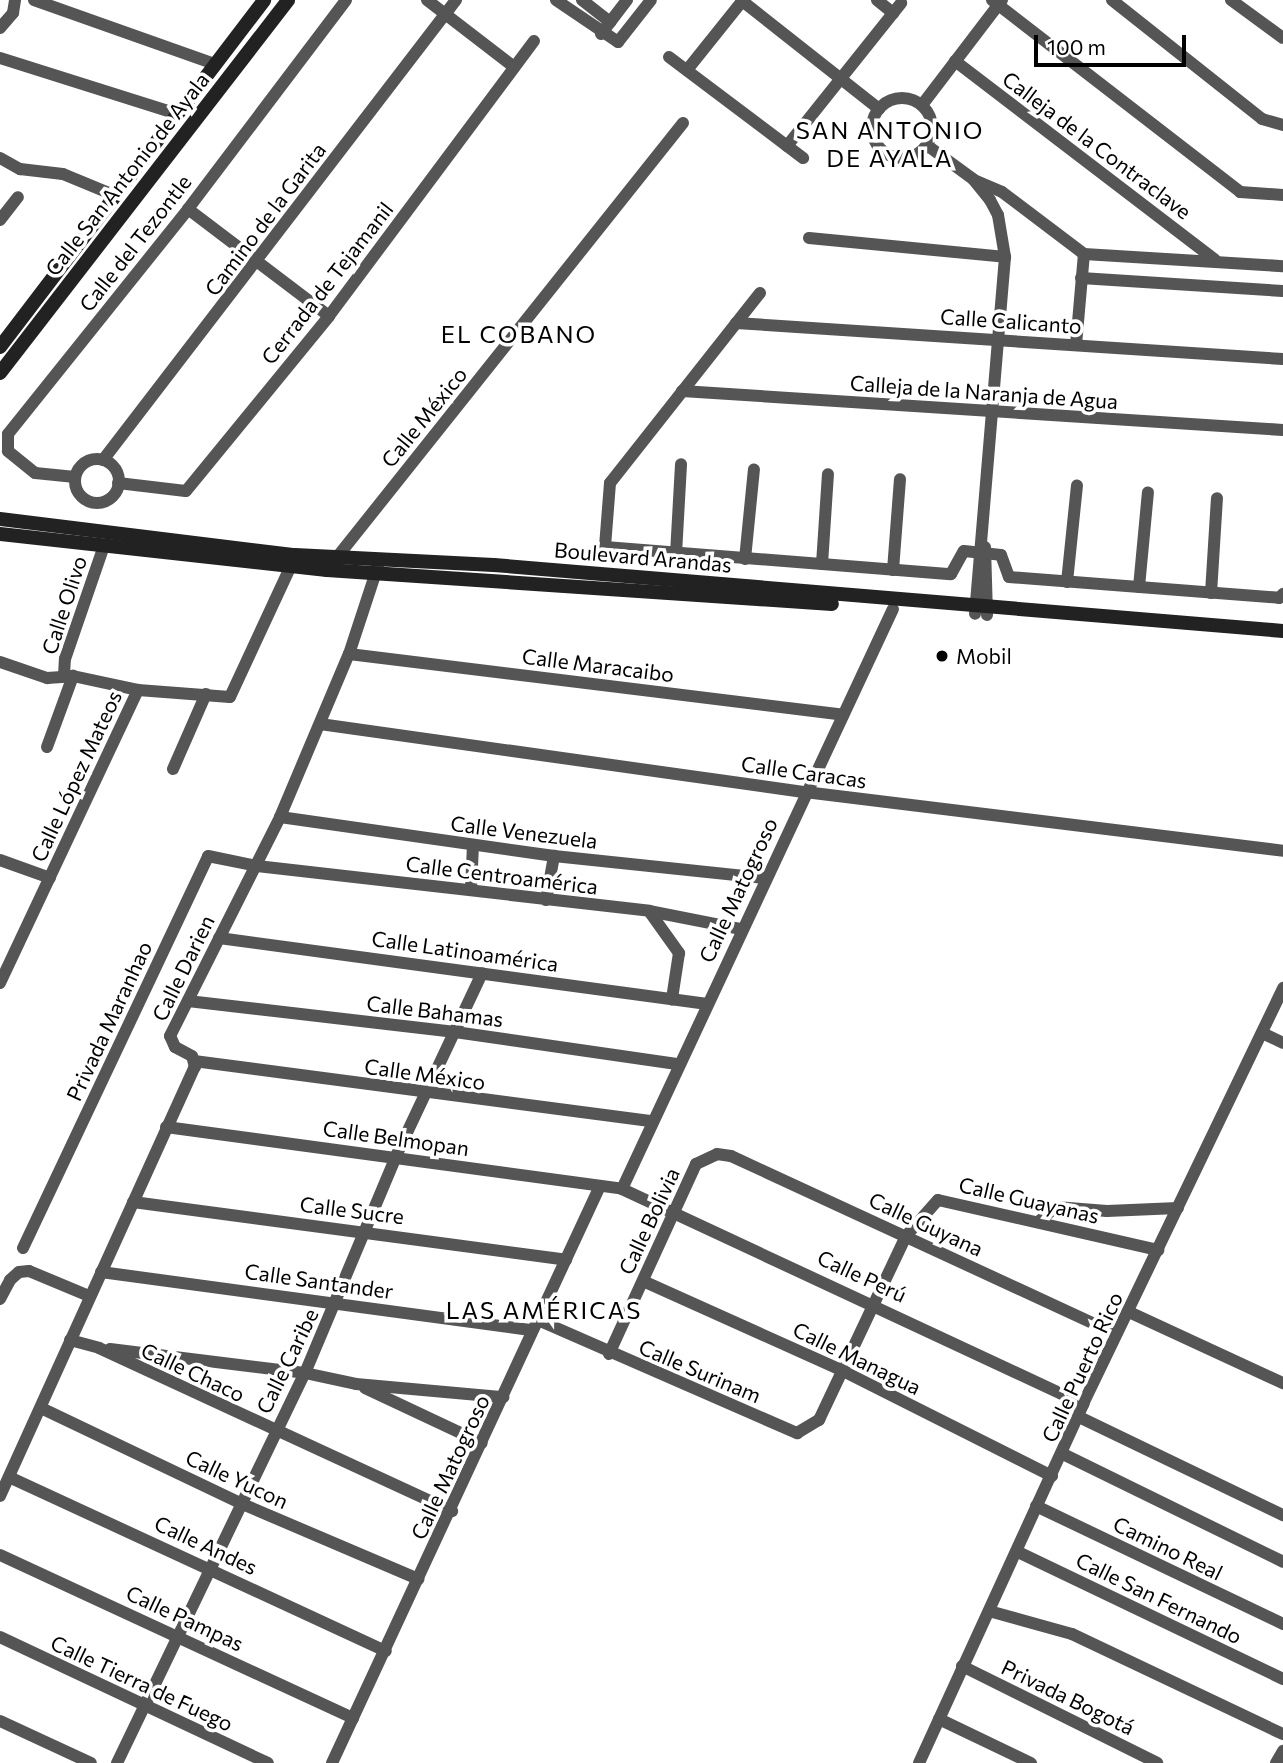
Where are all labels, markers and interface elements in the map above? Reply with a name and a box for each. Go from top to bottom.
scale bar [1038,21,1190,65]
text: 100 m [1047,34,1106,59]
street label: Calleja de la Contraclave [998,66,1196,224]
street label: Calle San Antonio de Ayala [40,67,214,281]
district label: SAN ANTONIO DE AYALA [797,116,983,172]
street label: Camino de la Garita [199,138,331,300]
street label: Calle del Tezontle [74,170,196,316]
street label: Cerrada de Tejamanil [256,197,398,369]
street label: Calle Calicanto [939,303,1083,339]
district label: EL COBANO [442,320,596,348]
street label: Calle México [376,362,472,472]
street label: Calleja de la Naranja de Agua [849,370,1119,414]
street label: Boulevard Arandas [553,537,733,577]
street label: Calle Olivo [36,553,92,657]
street label: Calle Maracaibo [521,643,675,687]
place label: Mobil [956,643,1012,669]
marker: Mobil [934,648,950,664]
street label: Calle López Mateos [25,686,127,866]
street label: Calle Caracas [740,751,868,793]
street label: Calle Venezuela [449,810,599,854]
street label: Calle Matogroso [693,814,783,966]
street label: Calle Centroamérica [405,851,599,899]
street label: Calle Darien [147,911,219,1025]
street label: Calle Latinoamérica [370,925,560,977]
street label: Privada Maranhao [61,937,157,1105]
street label: Calle Bahamas [365,990,505,1032]
street label: Calle México [363,1053,487,1095]
street label: Calle Belmopan [321,1115,471,1161]
street label: Calle Bolivia [613,1164,685,1278]
street label: Calle Guayanas [956,1172,1102,1228]
street label: Calle Guyana [865,1187,987,1261]
street label: Calle Sucre [299,1191,405,1229]
street label: Calle Perú [814,1244,910,1308]
street label: Calle Santander [243,1258,395,1304]
street label: Calle Puerto Rico [1036,1288,1128,1446]
district label: LAS AMÉRICAS [447,1296,641,1324]
street label: Calle Caribe [251,1304,323,1418]
street label: Calle Managua [789,1316,925,1400]
street label: Calle Surinam [635,1334,765,1408]
street label: Calle Chaco [137,1337,249,1407]
street label: Calle Matogroso [405,1391,495,1543]
street label: Calle Yucon [182,1444,292,1514]
street label: Calle Andes [151,1510,261,1580]
street label: Camino Real [1109,1511,1227,1585]
street label: Calle San Fernando [1072,1547,1246,1649]
street label: Calle Pampas [122,1580,248,1656]
street label: Calle Tierra de Fuego [47,1630,237,1736]
street label: Privada Bogotá [997,1654,1139,1740]

